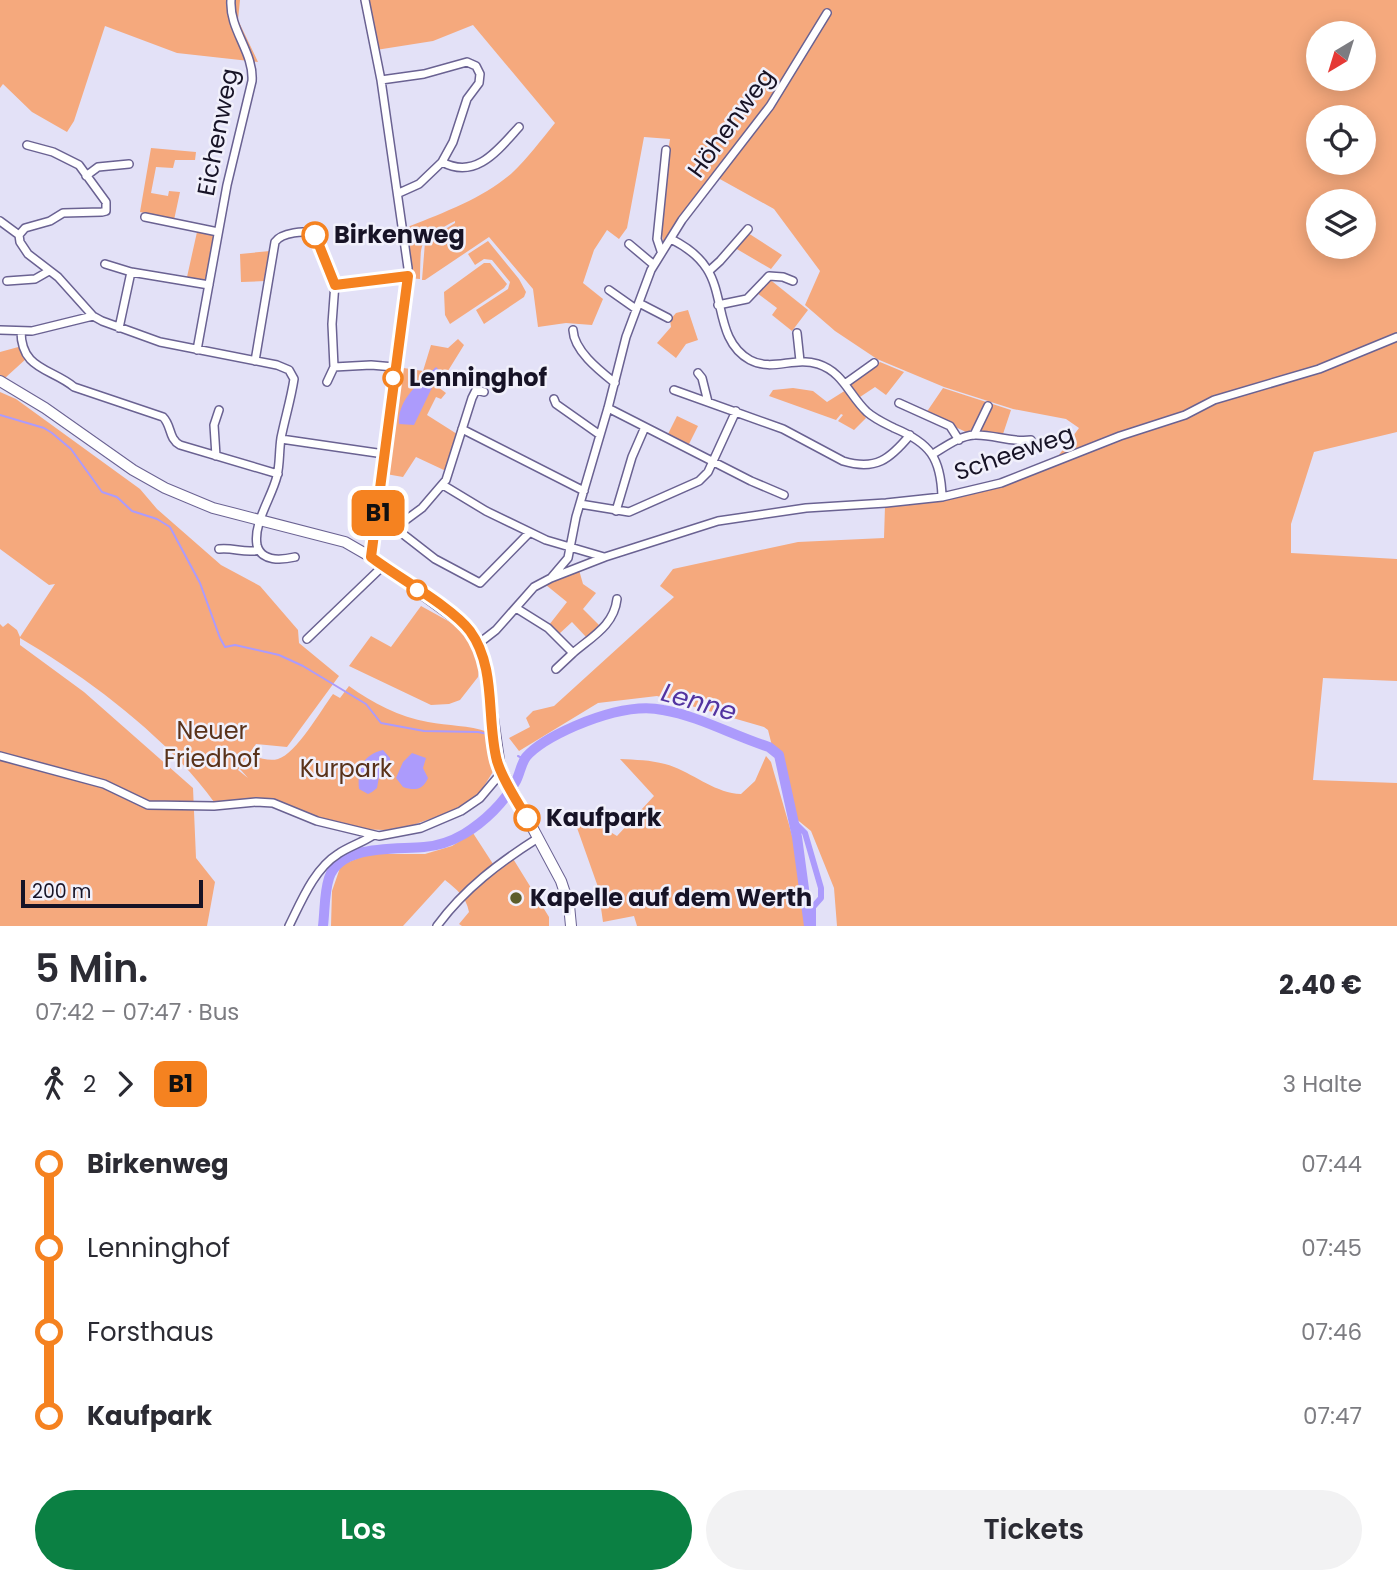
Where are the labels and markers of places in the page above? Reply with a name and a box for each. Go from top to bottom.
place label: Birkenweg [334,218,465,251]
marker: Birkenweg [302,222,328,248]
place label: Lenninghof [409,361,548,394]
marker: Lenninghof [383,368,403,388]
unlabelled marker [407,580,427,600]
place label: Kaufpark [546,801,662,834]
marker: Kaufpark [514,805,540,831]
place label: Kapelle auf dem Werth [530,881,812,914]
marker: Kapelle auf dem Werth [508,890,524,906]

